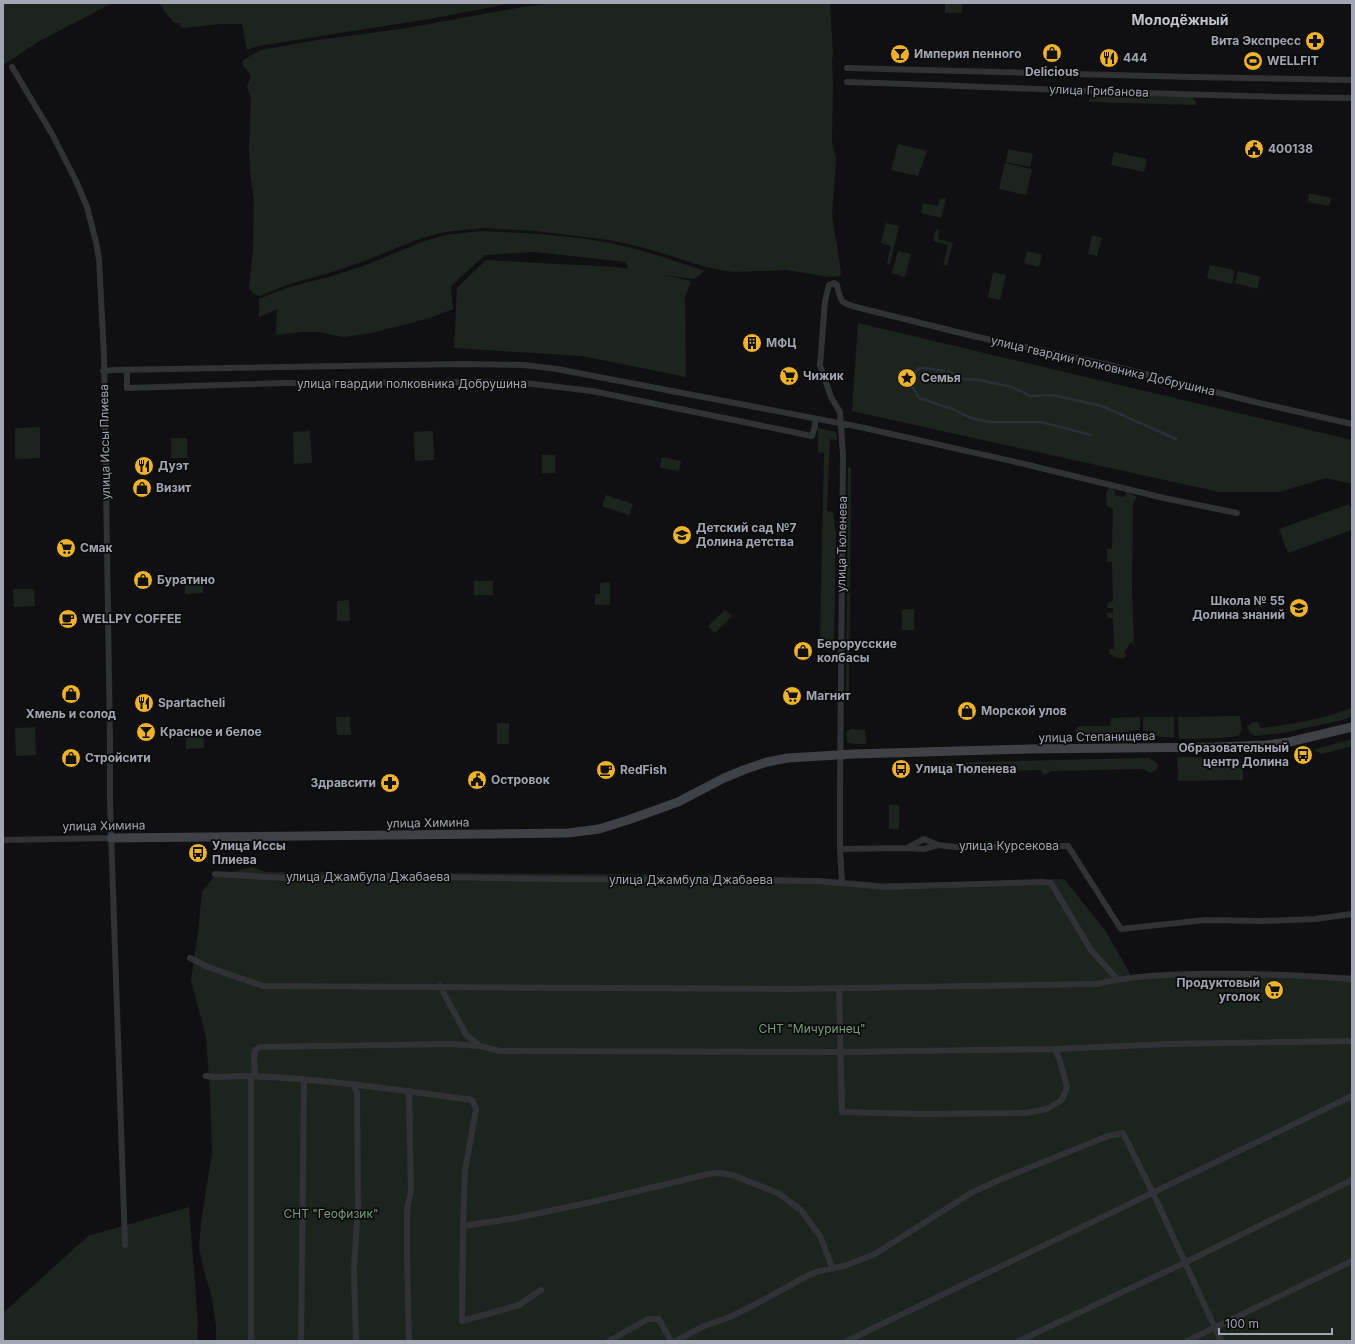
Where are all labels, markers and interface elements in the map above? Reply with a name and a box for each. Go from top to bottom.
district label: Молодёжный [1132,11,1228,28]
pharmacy icon: Вита Экспресс [1304,30,1326,52]
place label: Вита Экспресс [1211,33,1301,48]
shop icon: Delicious [1041,42,1063,64]
bar icon: Империя пенного [889,43,911,65]
place label: Империя пенного [914,46,1022,61]
restaurant icon: 444 [1098,47,1120,69]
place label: 444 [1123,50,1147,65]
sports icon: WELLFIT [1242,50,1264,72]
place label: WELLFIT [1267,53,1319,68]
place label: Delicious [1025,64,1079,79]
street label: улица Грибанова [1049,81,1149,100]
public building icon: 400138 [1243,138,1265,160]
place label: 400138 [1268,141,1313,156]
building icon: МФЦ [741,332,763,354]
street label: улица гвардии полковника Добрушина [989,332,1217,399]
place label: МФЦ [766,335,796,350]
supermarket icon: Чижик [778,365,800,387]
place icon: Семья [896,367,918,389]
place label: Чижик [803,368,844,383]
place label: Семья [921,370,961,385]
street label: улица гвардии полковника Добрушина [297,376,527,391]
street label: улица Иссы Плиева [96,384,113,500]
restaurant icon: Дуэт [133,455,155,477]
place label: Дуэт [158,458,189,473]
shop icon: Визит [131,477,153,499]
place label: Визит [156,480,191,495]
street label: улица Тюленева [833,496,850,592]
place label: Детский сад №7 Долина детства [696,520,796,549]
school or university icon: Детский сад №7 Долина детства [671,524,693,546]
supermarket icon: Смак [55,537,77,559]
place label: Смак [80,540,113,555]
shop icon: Буратино [132,569,154,591]
place label: Буратино [157,572,215,587]
place label: Школа № 55 Долина знаний [1192,593,1285,622]
school or university icon: Школа № 55 Долина знаний [1288,597,1310,619]
cafe icon: WELLPY COFFEE [57,608,79,630]
place label: WELLPY COFFEE [82,611,182,626]
place label: Берорусские колбасы [817,636,897,665]
shop icon: Берорусские колбасы [792,640,814,662]
shop icon: Хмель и солод [60,683,82,705]
supermarket icon: Магнит [781,685,803,707]
place label: Магнит [806,688,851,703]
restaurant icon: Spartacheli [133,692,155,714]
place label: Spartacheli [158,695,225,710]
shop icon: Морской улов [956,700,978,722]
place label: Морской улов [981,703,1067,718]
place label: Хмель и солод [26,706,116,721]
bar icon: Красное и белое [135,721,157,743]
place label: Красное и белое [160,724,262,739]
street label: улица Степанищева [1038,728,1156,745]
place label: Образовательный центр Долина [1178,740,1289,769]
bus stop icon: Образовательный центр Долина [1292,744,1314,766]
shop icon: Стройсити [60,747,82,769]
place label: Стройсити [85,750,151,765]
bus stop icon: Улица Тюленева [890,758,912,780]
cafe icon: RedFish [595,759,617,781]
place label: Улица Тюленева [915,761,1016,776]
place label: RedFish [620,762,667,777]
public building icon: Островок [466,769,488,791]
pharmacy icon: Здравсити [379,772,401,794]
place label: Островок [491,772,550,787]
place label: Здравсити [310,775,376,790]
street label: улица Химина [386,814,470,831]
street label: улица Химина [62,817,146,834]
place label: Улица Иссы Плиева [212,838,286,867]
street label: улица Курсекова [959,838,1059,853]
bus stop icon: Улица Иссы Плиева [187,842,209,864]
street label: улица Джамбула Джабаева [286,869,450,884]
street label: улица Джамбула Джабаева [609,872,773,887]
place label: Продуктовый уголок [1177,975,1260,1004]
supermarket icon: Продуктовый уголок [1263,979,1285,1001]
park label: СНТ "Мичуринец" [758,1021,866,1036]
park label: СНТ "Геофизик" [283,1206,379,1221]
scale bar [1219,1310,1332,1336]
text: 100 m [1225,1316,1259,1331]

